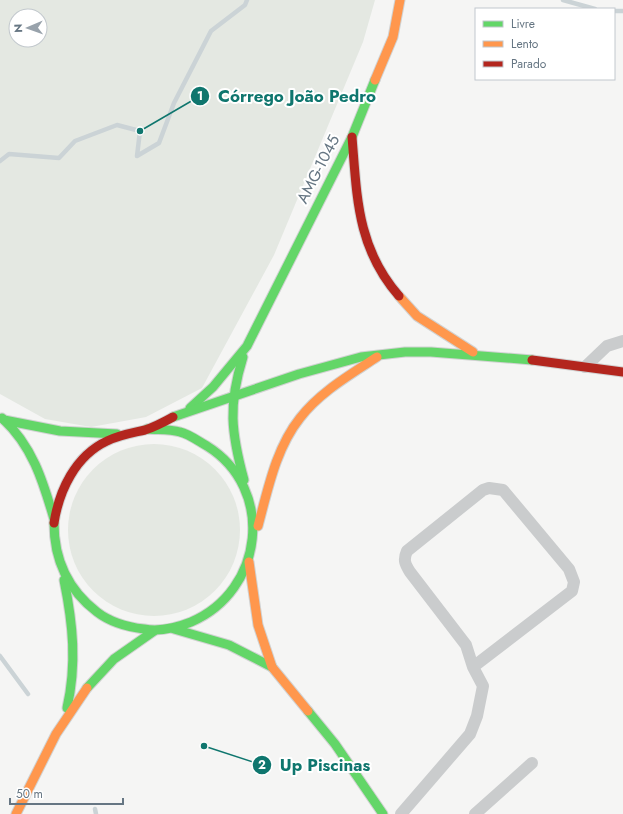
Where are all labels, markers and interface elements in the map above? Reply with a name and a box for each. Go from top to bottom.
north arrow [8,8,48,48]
legend [475,8,615,80]
text: Livre [511,15,535,33]
text: N [10,24,26,33]
text: Lento [511,35,539,53]
text: Parado [511,55,547,73]
callout: Córrego João Pedro [190,82,384,111]
text: Córrego João Pedro [218,84,376,108]
text: 1 [197,87,203,105]
street label: AMG-1045 [291,131,345,207]
callout: Up Piscinas [252,750,378,779]
text: Up Piscinas [280,753,370,777]
text: 2 [258,756,266,774]
scale bar [10,780,123,806]
text: 50 m [16,785,43,803]

